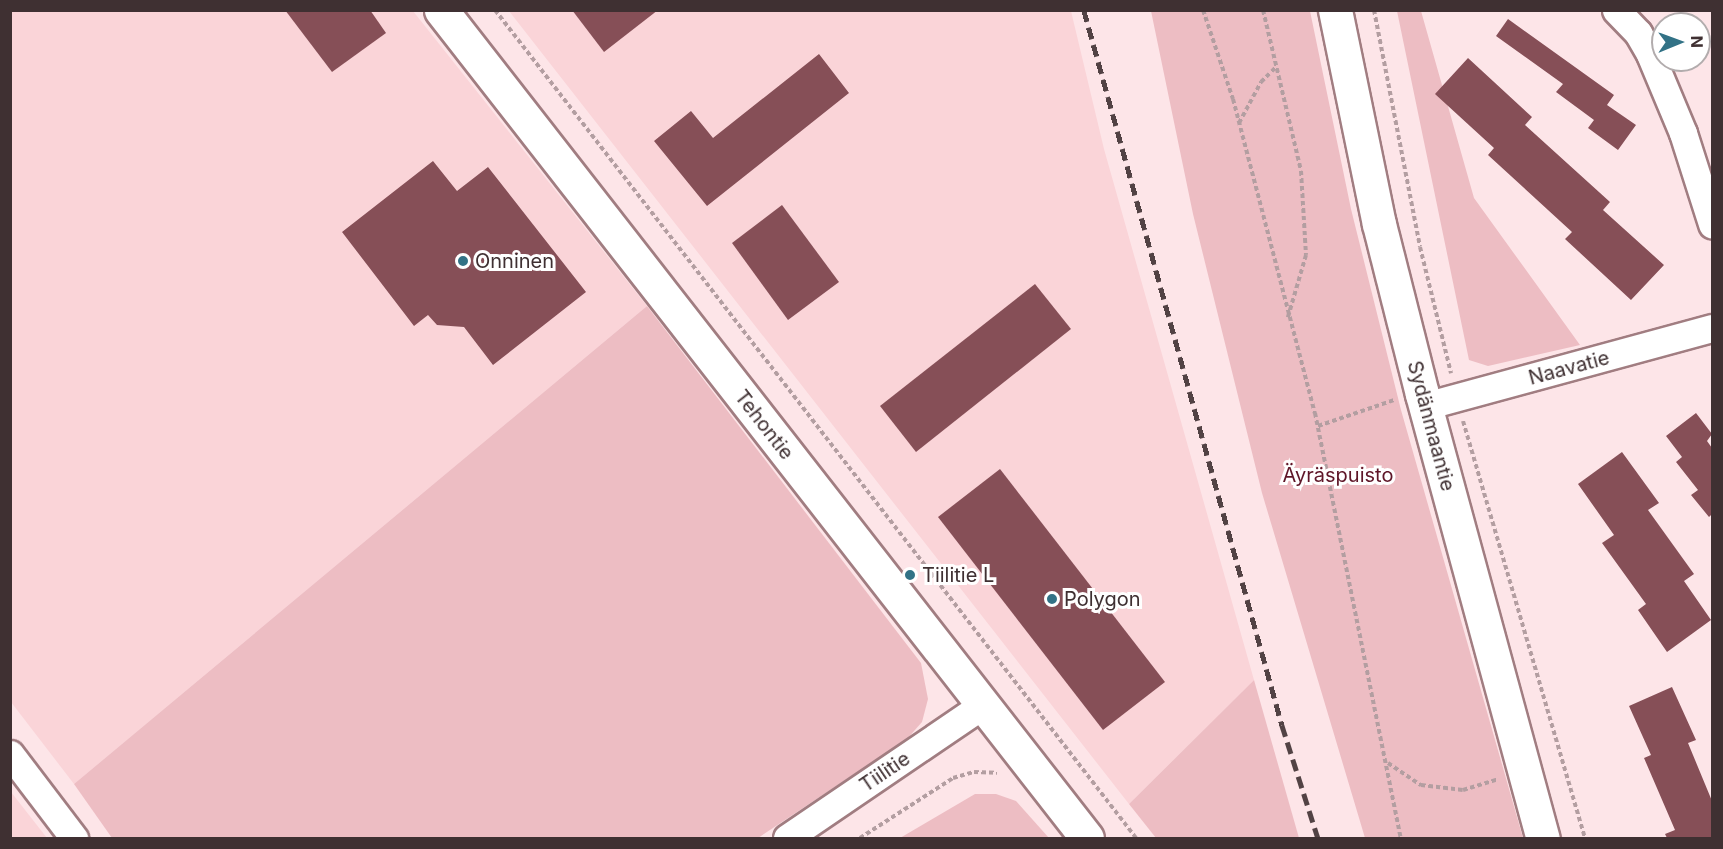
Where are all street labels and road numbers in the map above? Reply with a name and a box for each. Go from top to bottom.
street label: Naavatie [1526,346,1612,390]
street label: Sydänmaantie [1402,358,1460,494]
street label: Tehontie [729,385,799,465]
street label: Tiilitie [855,747,915,797]

